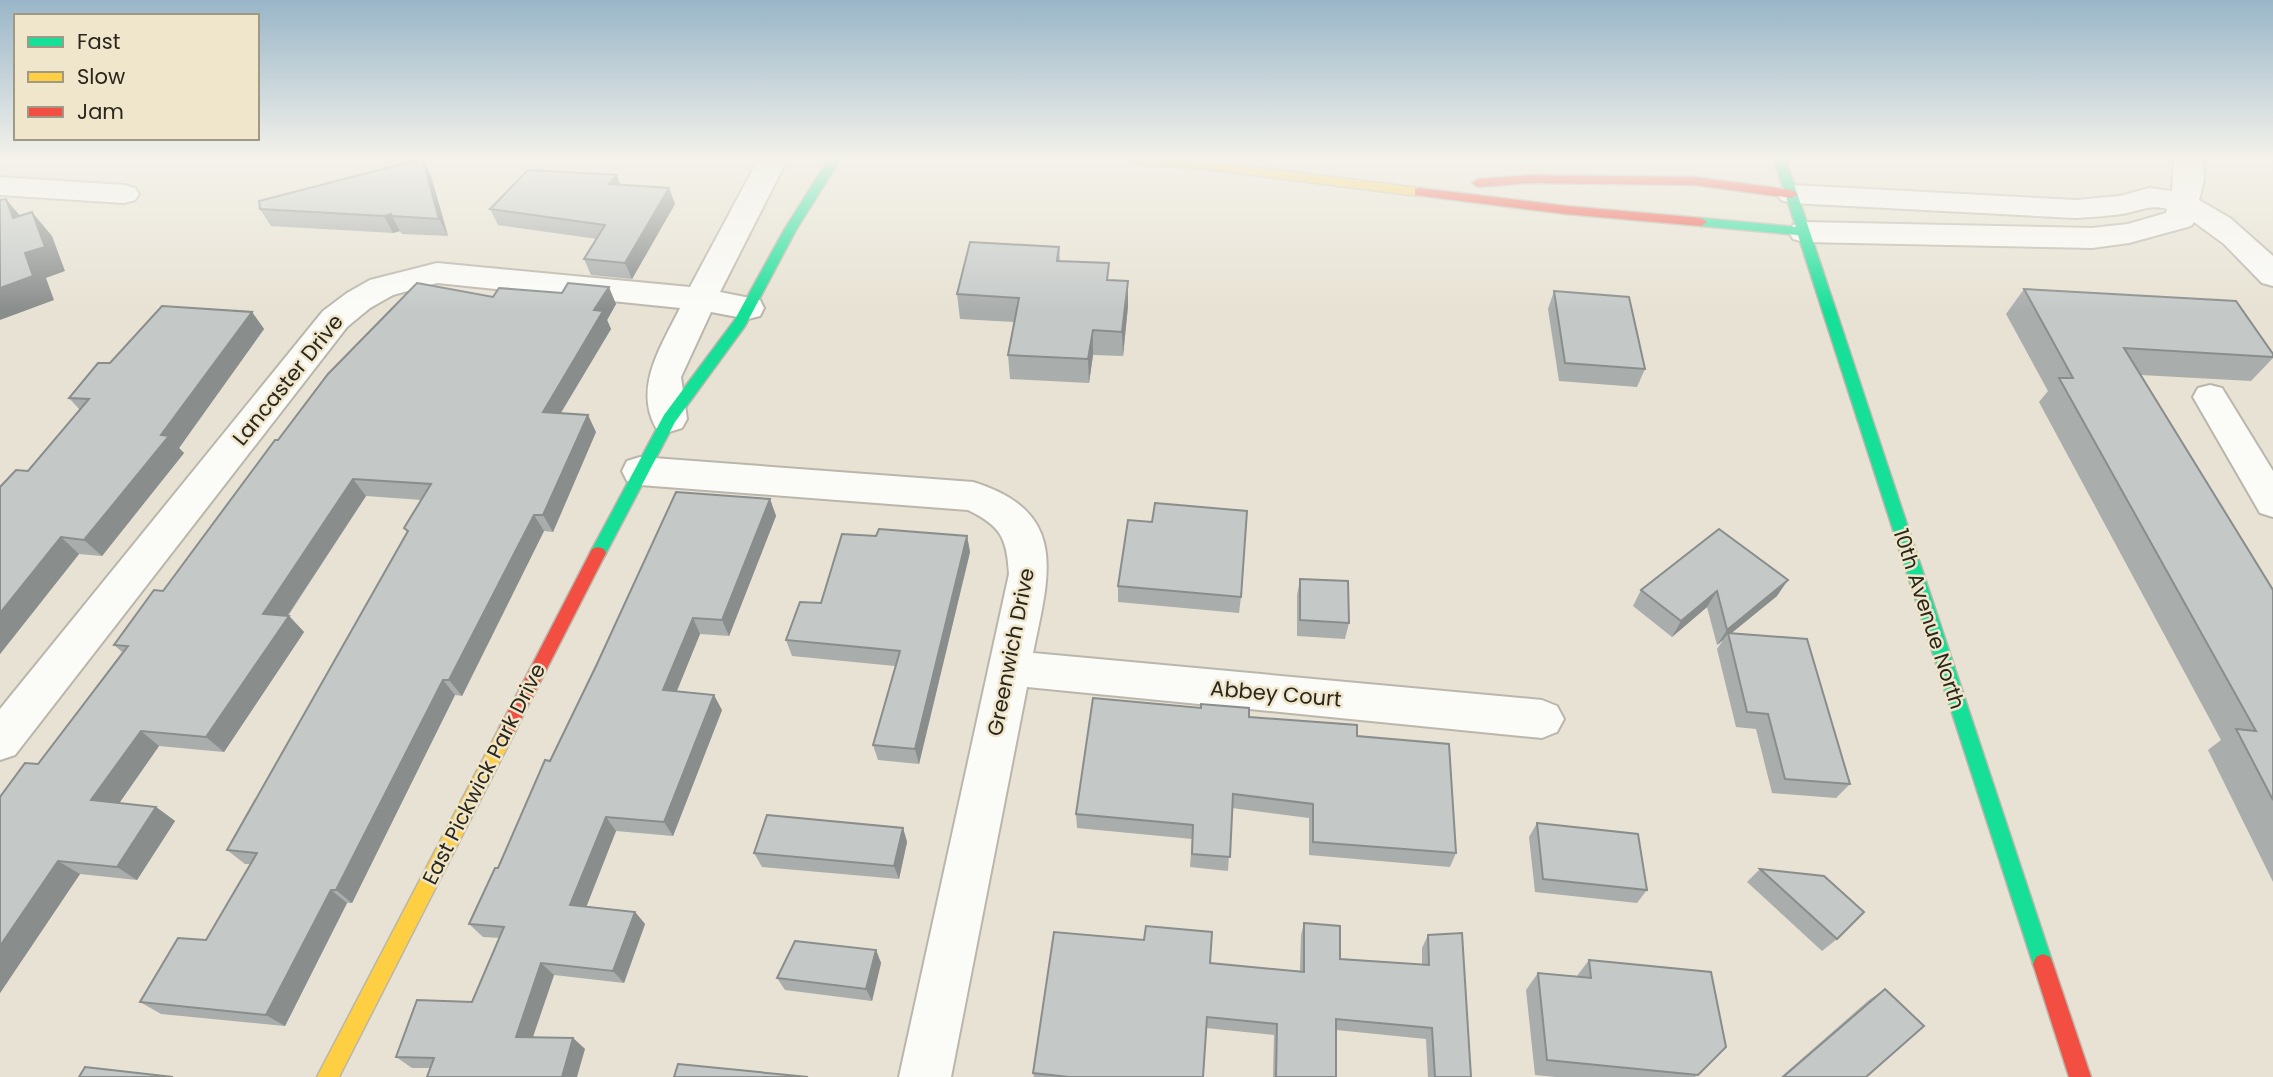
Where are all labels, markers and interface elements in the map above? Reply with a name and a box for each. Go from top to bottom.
legend [14,14,259,140]
text: Fast [77,27,120,56]
text: Slow [77,62,125,91]
text: Jam [77,97,124,126]
street label: Lancaster Drive [226,308,350,452]
street label: 10th Avenue North [1887,525,1972,713]
street label: Greenwich Drive [980,565,1041,738]
street label: East Pickwick Park Drive [415,658,552,889]
street label: Abbey Court [1209,673,1343,714]

